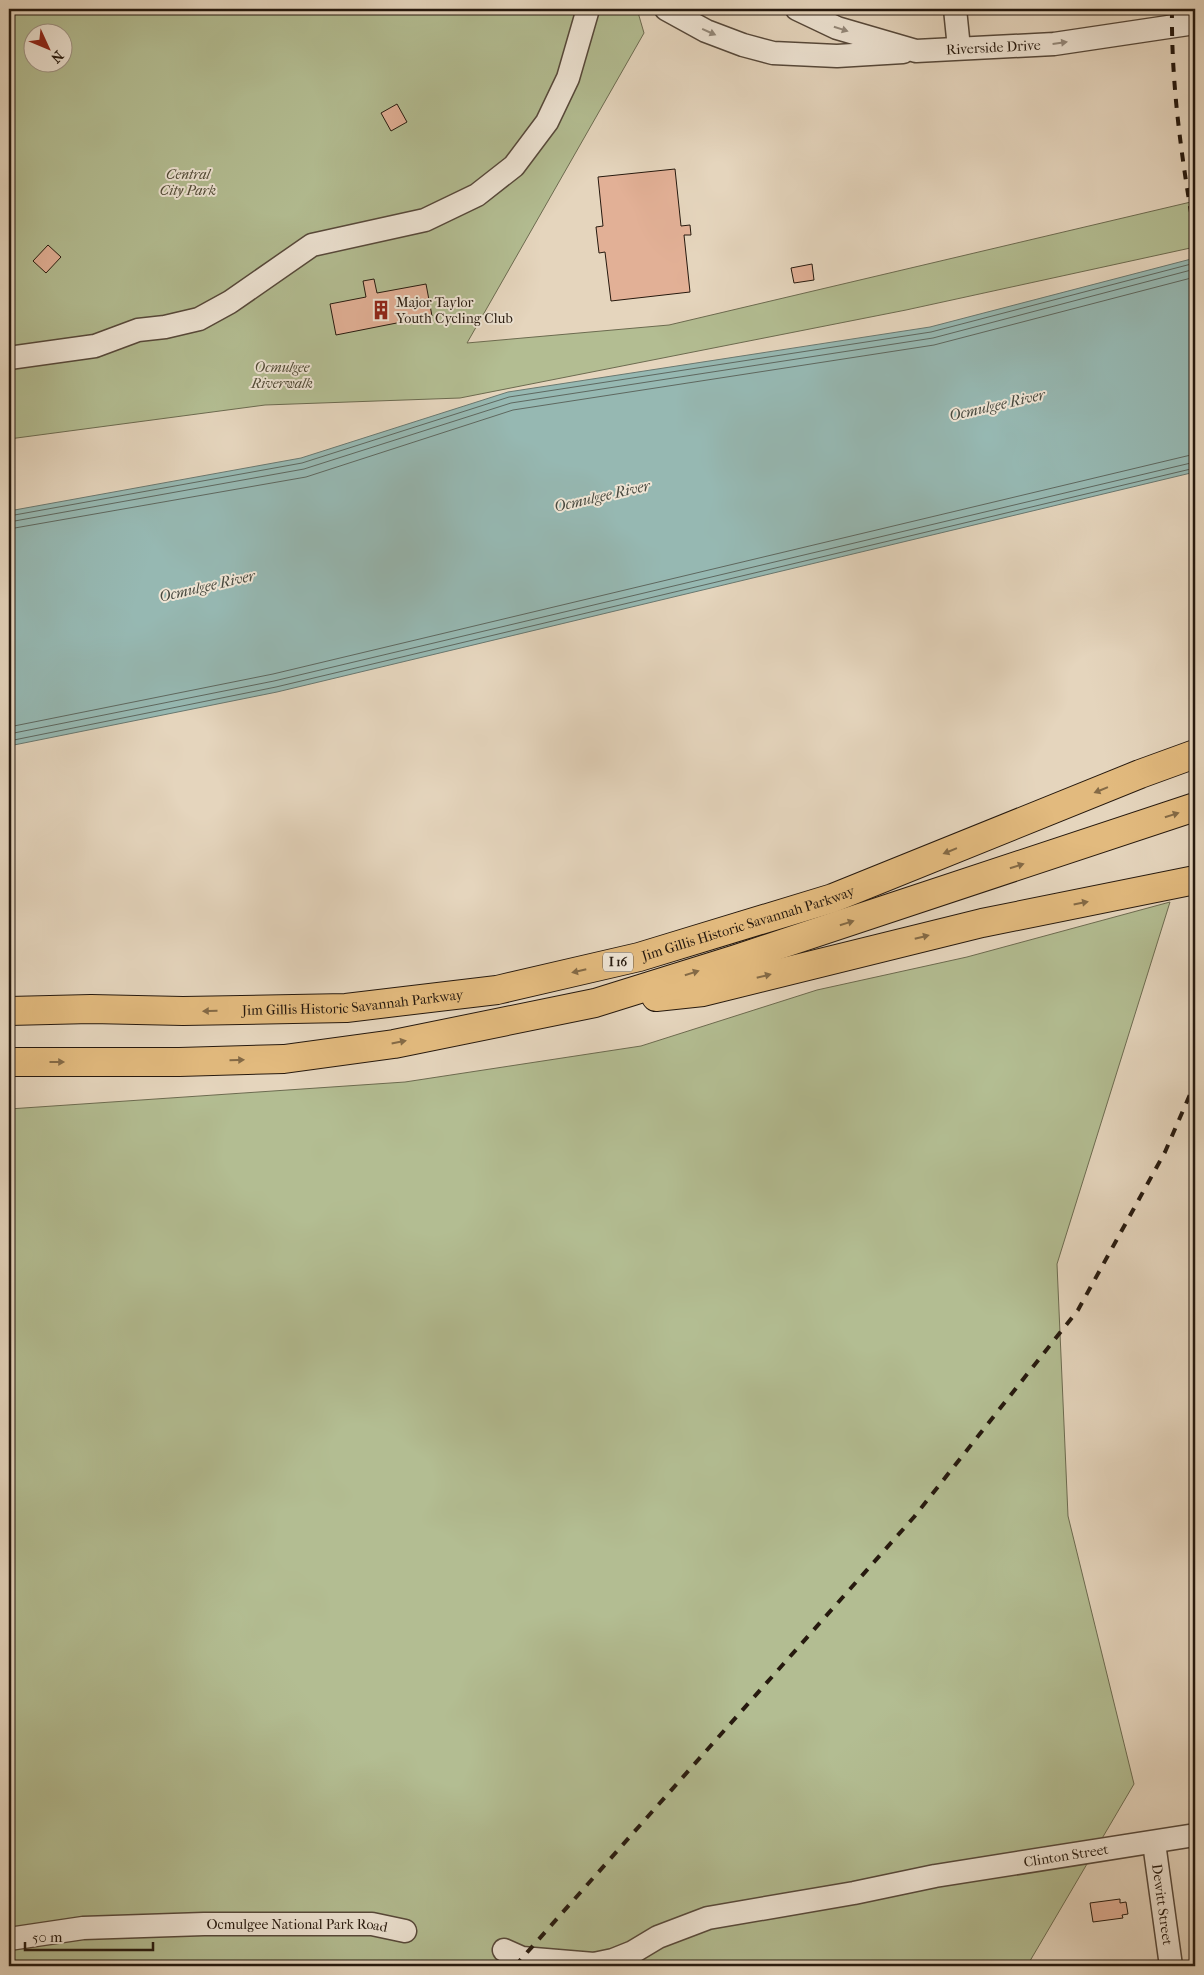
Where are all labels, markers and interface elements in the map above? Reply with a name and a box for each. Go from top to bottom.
north arrow [22,22,72,72]
one-way arrow [834,26,849,33]
one-way arrow [702,28,716,36]
street label: Riverside Drive [946,37,1041,58]
one-way arrow [1052,38,1068,46]
text: N [47,47,67,67]
park label: Central City Park [160,166,216,199]
place label: Major Taylor Youth Cycling Club [395,294,513,327]
building icon: Major Taylor Youth Cycling Club [370,299,392,321]
park label: Ocmulgee Riverwalk [250,359,313,392]
water label: Ocmulgee River [947,385,1048,425]
water label: Ocmulgee River [552,476,653,516]
water label: Ocmulgee River [157,566,258,606]
one-way arrow [1093,787,1108,794]
one-way arrow [1164,811,1179,818]
one-way arrow [942,847,957,855]
one-way arrow [1010,862,1025,869]
street label: Jim Gillis Historic Savannah Parkway [639,882,858,965]
one-way arrow [1073,899,1088,907]
one-way arrow [839,919,854,926]
one-way arrow [914,933,929,941]
road number: I 16 [603,952,633,972]
one-way arrow [572,967,587,975]
one-way arrow [685,969,700,977]
one-way arrow [756,972,772,980]
street label: Jim Gillis Historic Savannah Parkway [241,986,465,1019]
one-way arrow [202,1007,218,1015]
one-way arrow [391,1038,407,1046]
one-way arrow [230,1056,246,1064]
one-way arrow [50,1058,66,1066]
street label: Clinton Street [1022,1841,1110,1871]
street label: Dewitt Street [1148,1863,1176,1946]
street label: Ocmulgee National Park Road [206,1916,389,1936]
scale bar [25,1920,152,1952]
text: 50 m [32,1928,63,1946]

